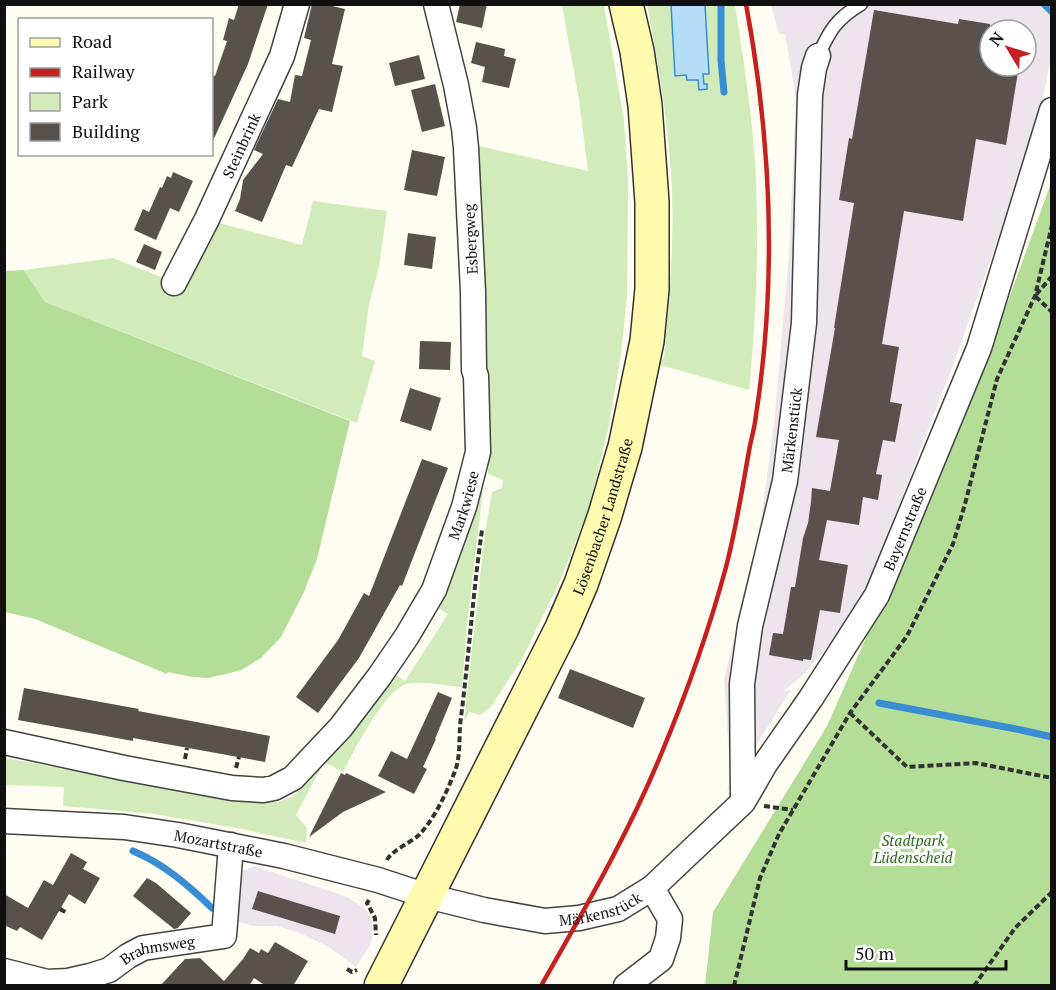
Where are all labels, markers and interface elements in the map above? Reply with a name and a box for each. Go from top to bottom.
legend [18,18,213,156]
north arrow [978,18,1038,78]
text: N [984,27,1009,50]
text: Road [72,29,112,53]
text: Railway [72,59,136,83]
text: Park [72,89,109,113]
street label: Steinbrink [217,109,265,181]
text: Building [72,119,140,143]
street label: Esbergweg [458,202,482,275]
street label: Märkenstück [776,386,806,474]
street label: Lösenbacher Landstraße [567,436,637,598]
street label: Markwiese [443,469,483,542]
street label: Bayernstraße [878,484,931,573]
street label: Mozartstraße [172,824,265,862]
park label: Stadtpark Lüdenscheid [872,830,954,867]
street label: Märkenstück [558,887,645,930]
street label: Brahmsweg [116,930,197,969]
scale bar [846,933,1006,971]
text: 50 m [855,941,895,965]

